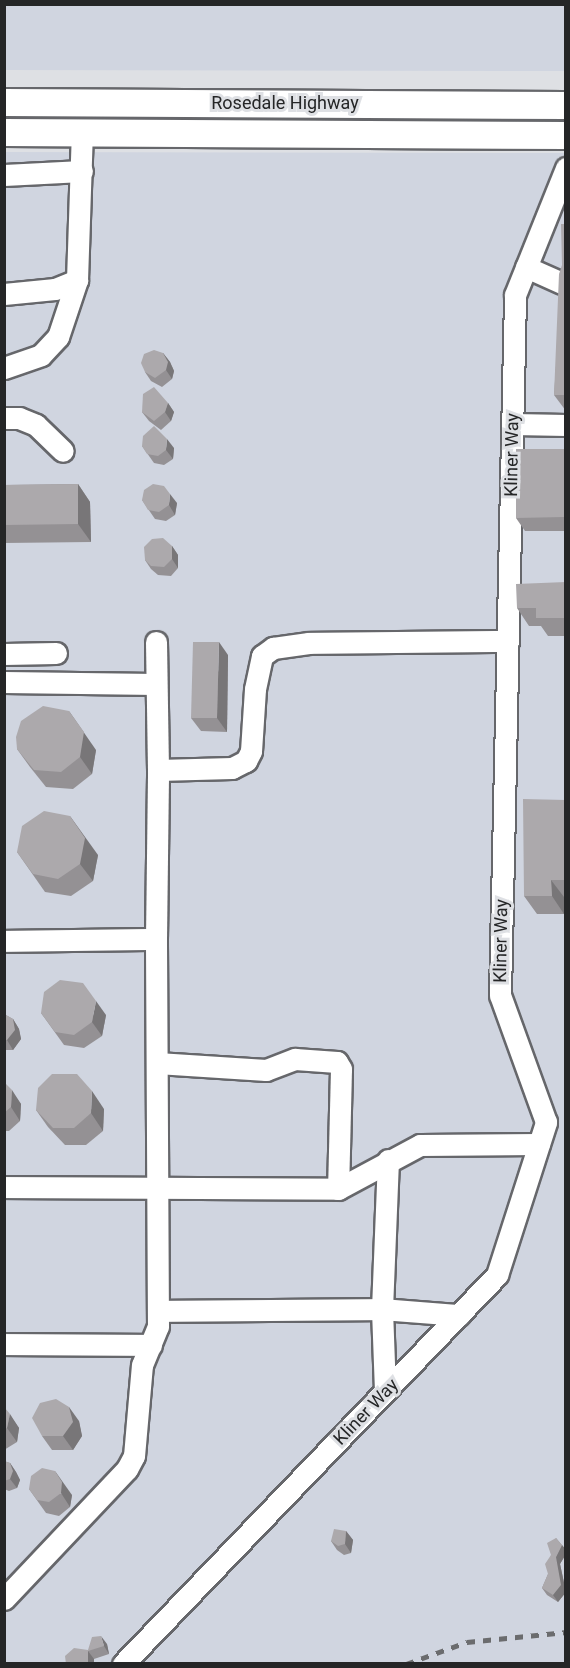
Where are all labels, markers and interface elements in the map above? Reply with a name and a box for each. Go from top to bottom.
street label: Rosedale Highway [211,92,359,114]
street label: Kliner Way [500,413,524,497]
street label: Kliner Way [489,899,513,983]
street label: Kliner Way [329,1374,403,1450]

